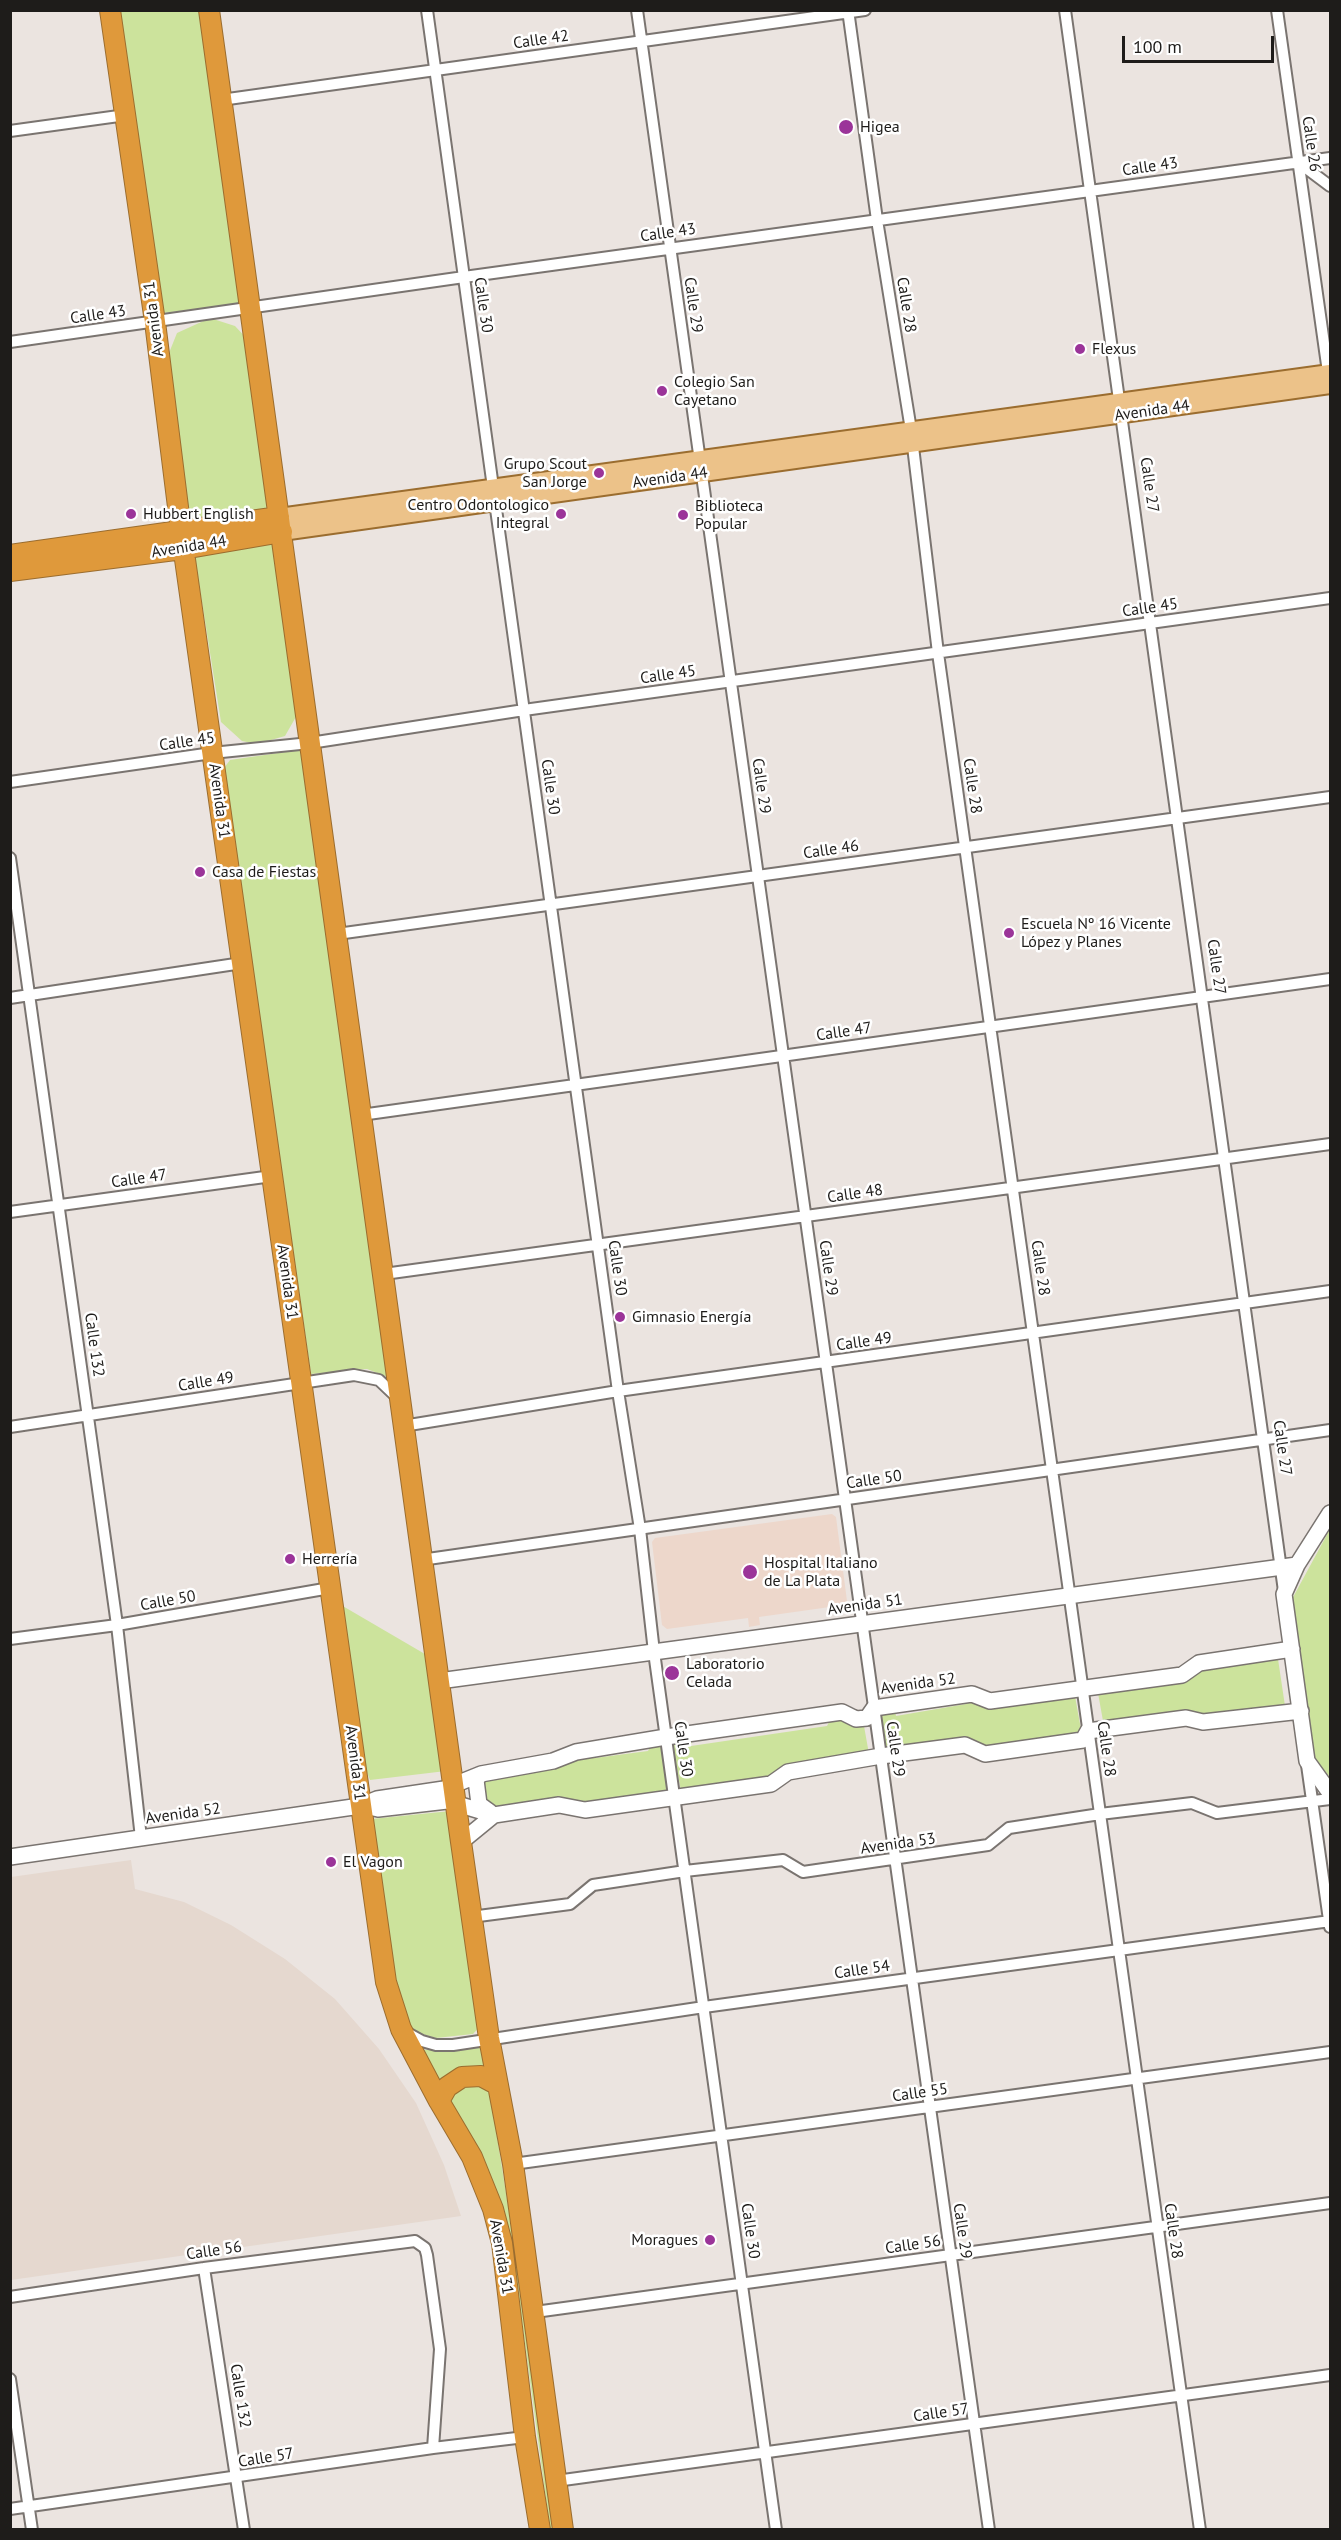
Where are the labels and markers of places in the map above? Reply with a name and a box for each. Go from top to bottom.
place label: Higea [860,117,900,137]
marker: Higea [837,118,855,136]
place label: Flexus [1092,339,1136,359]
marker: Flexus [1073,342,1087,356]
place label: Colegio San Cayetano [674,372,755,410]
marker: Colegio San Cayetano [655,384,669,398]
place label: Grupo Scout San Jorge [504,454,587,492]
marker: Grupo Scout San Jorge [592,466,606,480]
place label: Centro Odontologico Integral [408,495,549,533]
place label: Biblioteca Popular [695,496,763,534]
place label: Hubbert English [143,504,254,524]
marker: Hubbert English [124,507,138,521]
marker: Centro Odontologico Integral [554,507,568,521]
marker: Biblioteca Popular [676,508,690,522]
place label: Casa de Fiestas [212,862,316,882]
marker: Casa de Fiestas [193,865,207,879]
place label: Escuela Nº 16 Vicente López y Planes [1021,914,1171,952]
marker: Escuela Nº 16 Vicente López y Planes [1002,926,1016,940]
place label: Gimnasio Energía [632,1307,751,1327]
marker: Gimnasio Energía [613,1310,627,1324]
place label: Herrería [302,1549,358,1569]
marker: Herrería [283,1552,297,1566]
place label: Hospital Italiano de La Plata [764,1553,878,1591]
marker: Hospital Italiano de La Plata [741,1563,759,1581]
place label: Laboratorio Celada [686,1654,765,1692]
marker: Laboratorio Celada [663,1664,681,1682]
place label: El Vagon [343,1852,403,1872]
marker: El Vagon [324,1855,338,1869]
place label: Moragues [631,2230,698,2250]
marker: Moragues [703,2233,717,2247]

